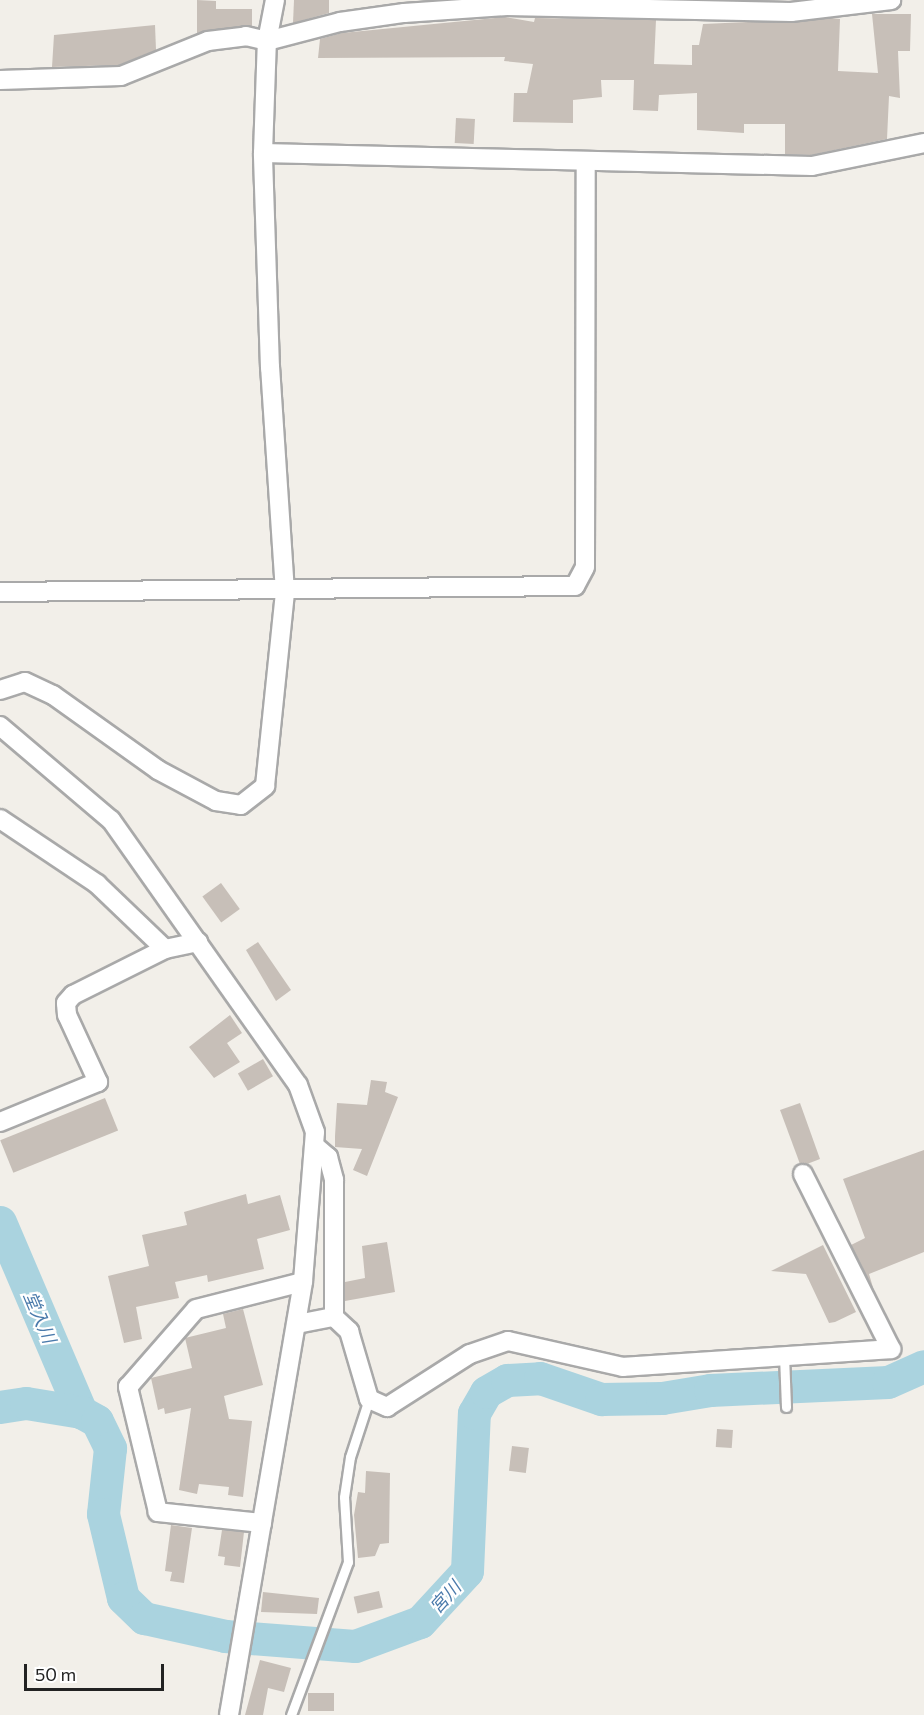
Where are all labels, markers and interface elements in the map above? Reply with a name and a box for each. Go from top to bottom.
water label: 堂入川 [20,1288,60,1346]
water label: 宮川 [425,1576,465,1618]
scale bar [27,1652,166,1690]
text: 50 m [35,1663,76,1685]

